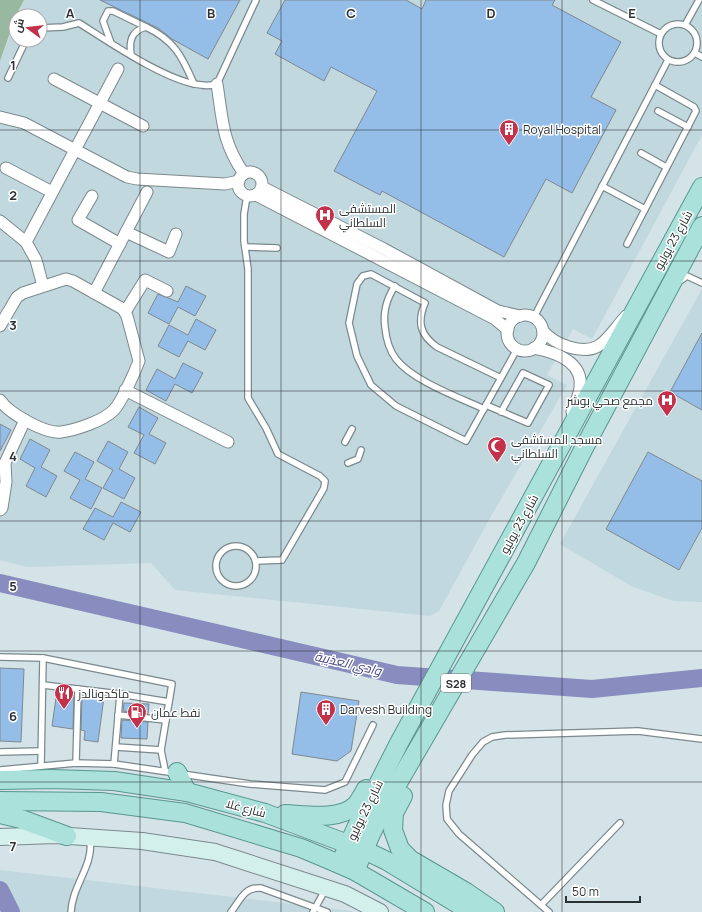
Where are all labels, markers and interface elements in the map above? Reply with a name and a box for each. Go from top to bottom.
text: A [66,4,75,22]
text: B [207,4,215,22]
text: C [346,4,356,22]
text: D [486,4,496,22]
text: E [628,4,636,22]
north arrow [8,8,48,48]
text: ش [9,17,27,34]
text: 1 [10,56,16,74]
building icon: Royal Hospital [498,118,520,146]
place label: Royal Hospital [523,121,601,138]
text: 2 [9,186,17,204]
place label: المستشفى السلطاني [339,200,396,233]
hospital icon: المستشفى السلطاني [314,204,336,232]
street label: شارع 23 يوليو [650,207,696,273]
text: 3 [9,316,17,334]
hospital icon: مجمع صحي بوشر [656,389,678,417]
place label: مجمع صحي بوشر [565,392,653,411]
place label: مسجد المستشفى السلطاني [511,431,602,464]
mosque icon: مسجد المستشفى السلطاني [486,435,508,463]
text: 4 [9,447,17,465]
street label: شارع 23 يوليو [496,491,542,557]
text: 5 [9,577,17,595]
water label: وادي العذيبة [312,647,384,682]
road number: S28 [441,674,471,692]
restaurant icon: ماكدونالدز [53,682,75,710]
place label: ماكدونالدز [77,685,129,702]
building icon: Darvesh Building [315,698,337,726]
fuel station icon: نفط عمان [126,701,148,729]
place label: Darvesh Building [340,701,432,718]
place label: نفط عمان [151,704,201,721]
text: 6 [9,707,17,725]
street label: شارع 23 يوليو [343,777,387,843]
street label: شارع غلا [224,795,268,822]
text: 7 [10,837,17,855]
scale bar [566,878,640,904]
text: 50 m [572,883,599,900]

